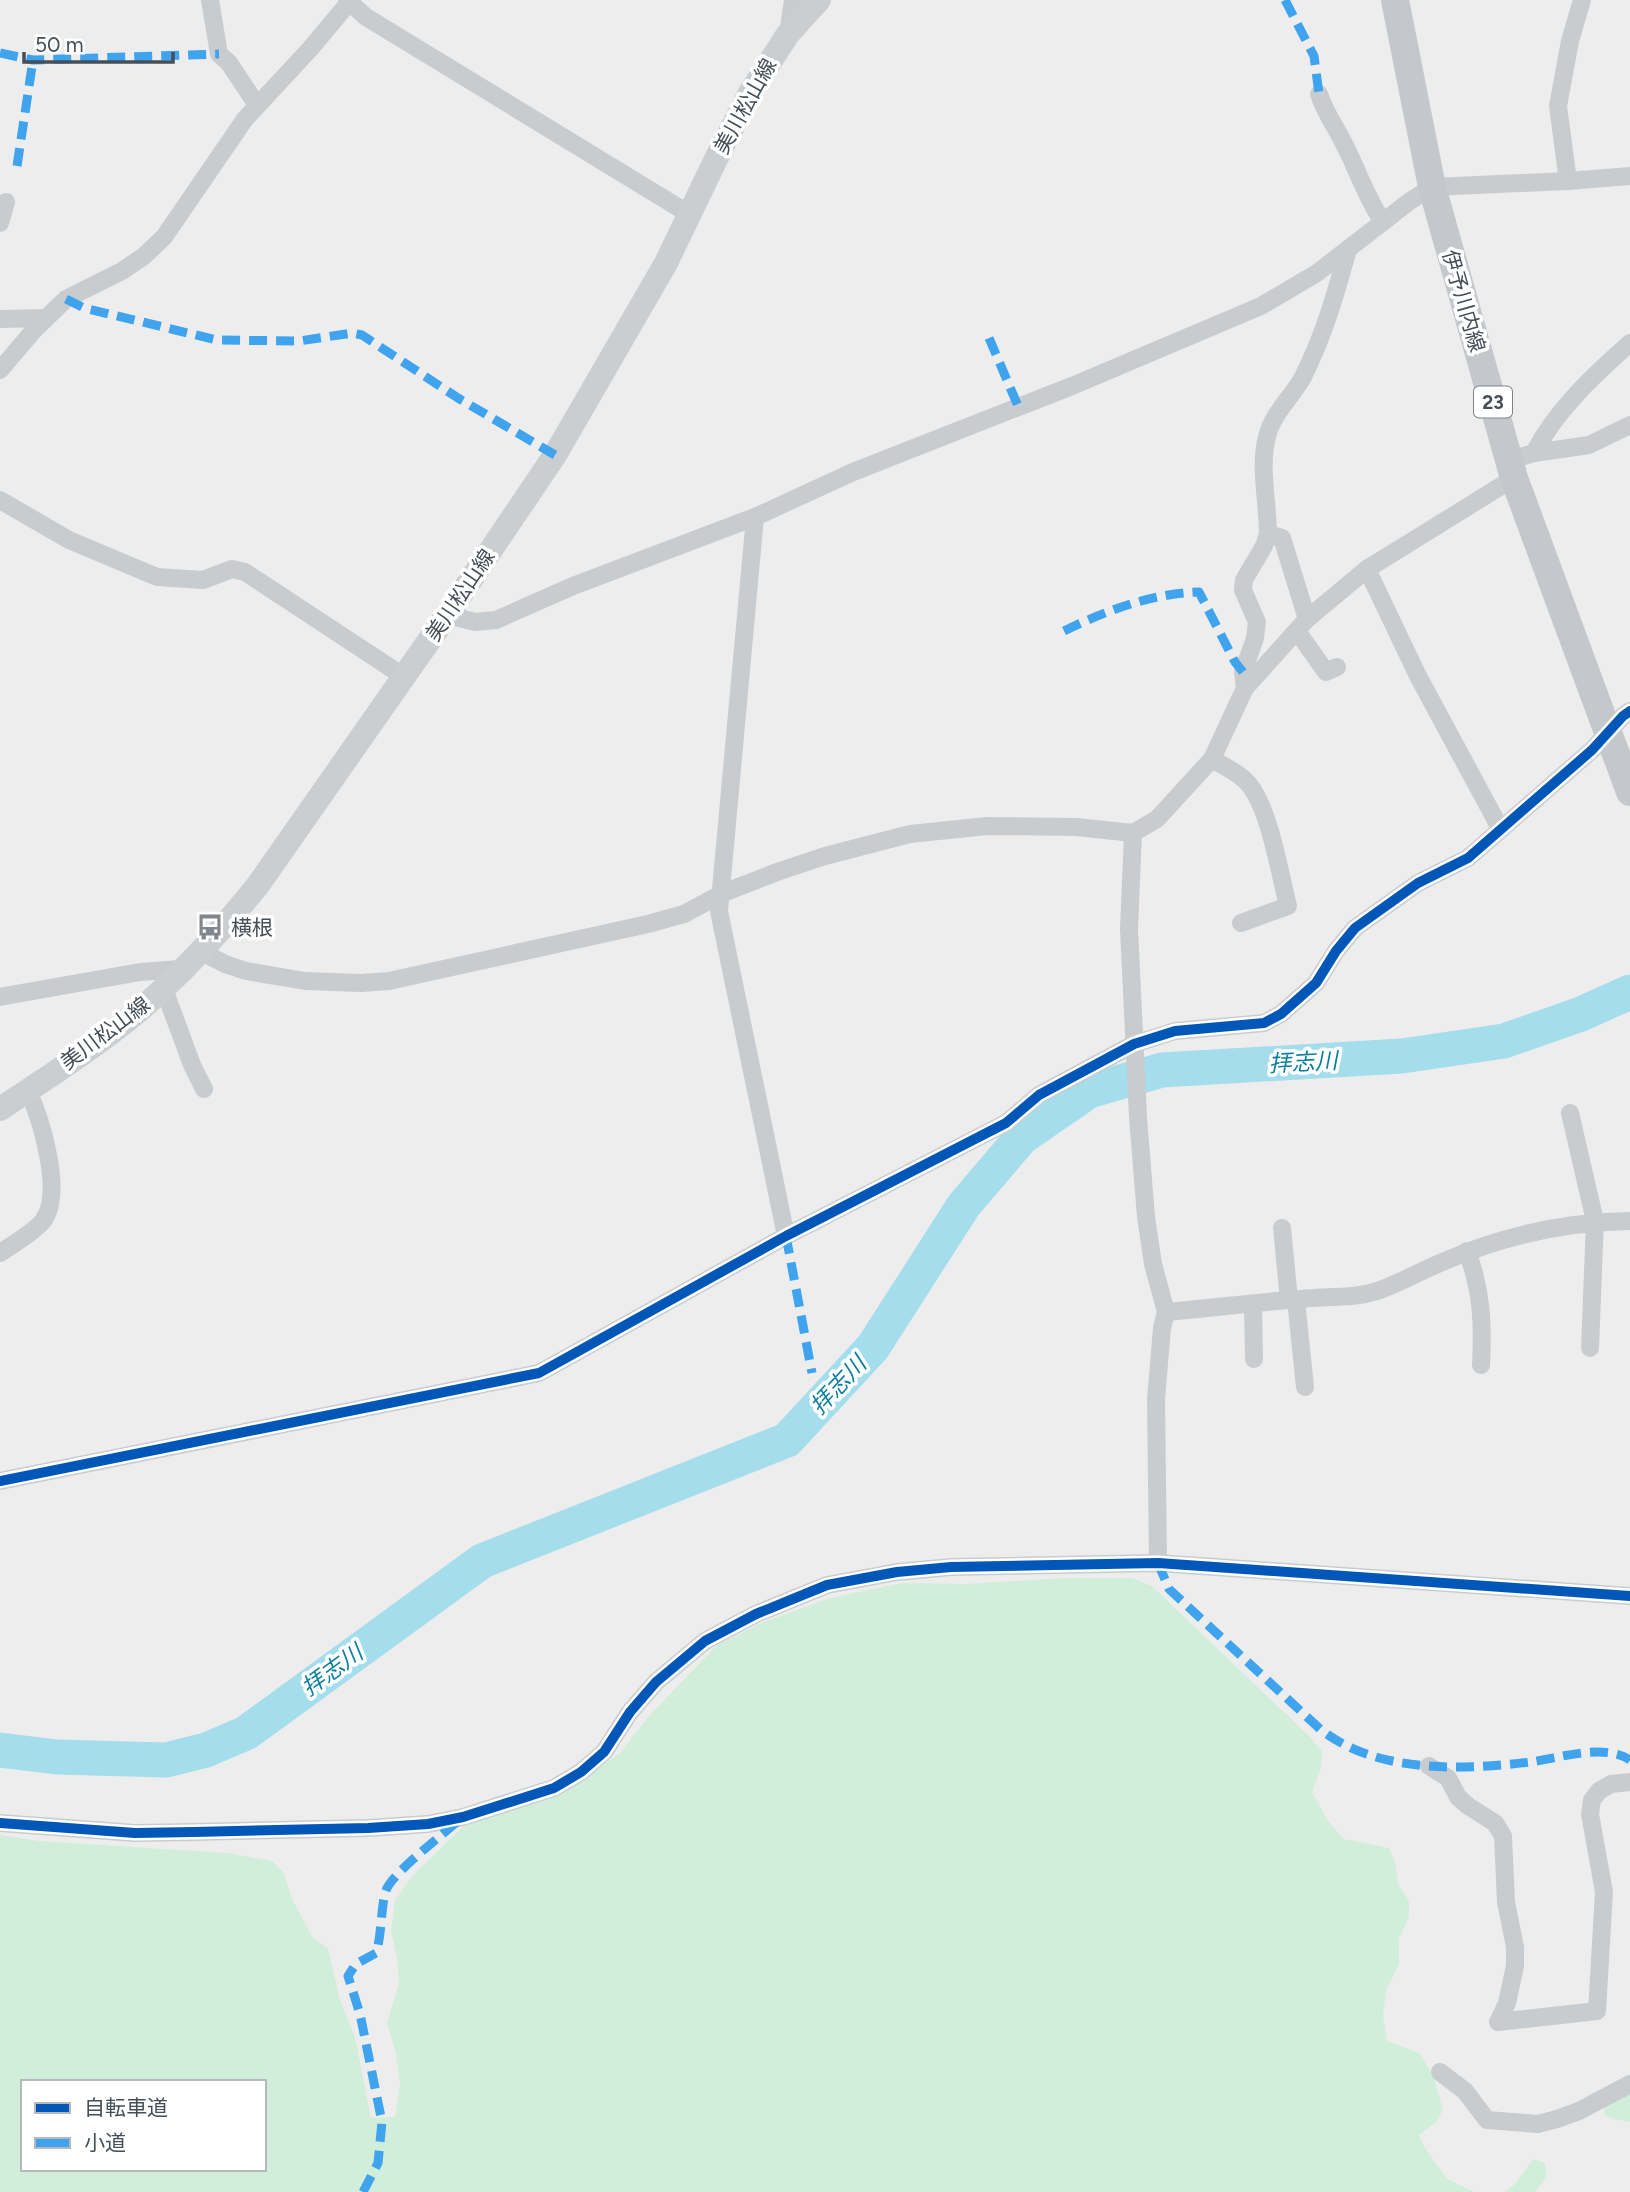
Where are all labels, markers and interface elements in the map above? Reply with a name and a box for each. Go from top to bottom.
scale bar [24,21,173,65]
text: 50 m [35,32,84,57]
street label: 美川松山線 [709,54,781,158]
street label: 伊予川内線 [1438,247,1490,355]
road number: 23 [1474,386,1512,418]
street label: 美川松山線 [420,544,500,646]
bus stop icon: 横根 [195,912,225,942]
place label: 横根 [231,915,273,940]
street label: 美川松山線 [56,991,154,1075]
water label: 拝志川 [1268,1046,1341,1078]
water label: 拝志川 [804,1348,874,1420]
water label: 拝志川 [296,1637,371,1702]
legend [21,2080,266,2171]
text: 自転車道 [84,2095,168,2120]
text: 小道 [84,2130,126,2155]

